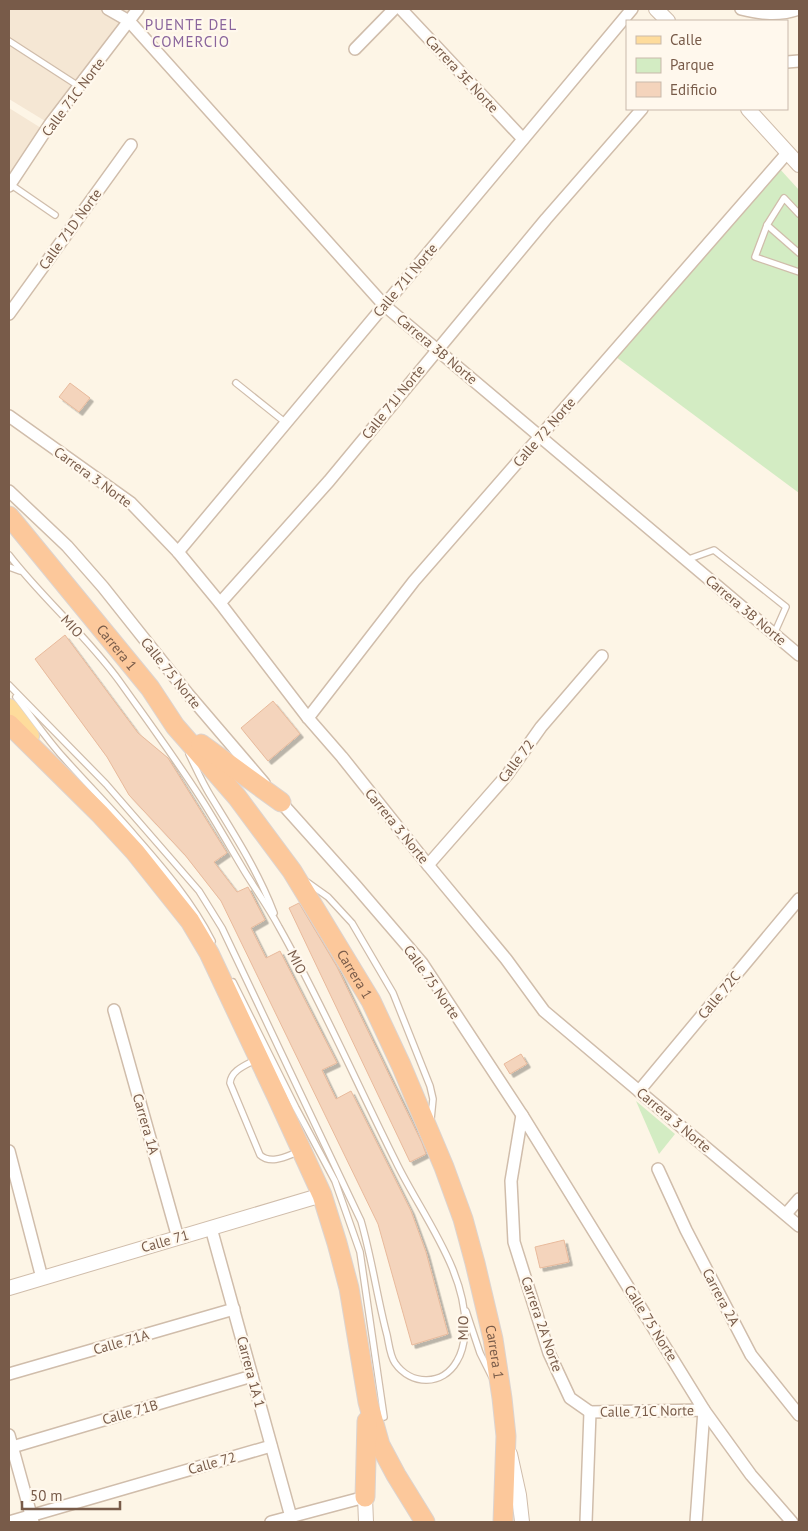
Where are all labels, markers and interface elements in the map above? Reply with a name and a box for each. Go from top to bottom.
district label: PUENTE DEL COMERCIO [145,15,237,51]
legend [626,20,788,110]
text: Calle [670,30,702,49]
street label: Carrera 3E Norte [421,31,503,117]
street label: Calle 71C Norte [38,54,108,140]
text: Parque [670,55,714,74]
text: Edificio [670,80,717,99]
street label: Calle 71D Norte [35,185,105,273]
street label: Calle 71I Norte [369,240,441,320]
street label: Carrera 3B Norte [393,310,481,388]
street label: Calle 71J Norte [357,361,429,443]
street label: Calle 72 Norte [509,393,579,471]
street label: Carrera 3 Norte [51,443,135,511]
street label: Carrera 3B Norte [702,571,790,649]
street label: MIO [57,611,87,641]
street label: Carrera 1 [93,621,141,674]
street label: Calle 75 Norte [137,634,205,712]
street label: Calle 72 [494,736,538,786]
street label: Carrera 3 Norte [361,785,433,867]
street label: Calle 75 Norte [400,941,464,1023]
street label: Carrera 1 [333,946,376,1002]
street label: MIO [283,947,311,977]
street label: Calle 72C [694,967,744,1023]
street label: Carrera 3 Norte [633,1084,715,1156]
street label: Carrera 1A [129,1091,164,1157]
street label: Calle 71 [139,1226,191,1256]
street label: Carrera 2A [698,1265,744,1330]
street label: Carrera 2A Norte [517,1274,567,1374]
street label: Calle 75 Norte [620,1282,682,1364]
street label: MIO [454,1315,472,1341]
street label: Carrera 1 [481,1323,508,1380]
street label: Calle 71A [91,1325,152,1359]
street label: Carrera 1A 1 [233,1334,269,1410]
street label: Calle 71B [100,1395,160,1429]
street label: Calle 71C Norte [600,1401,694,1421]
street label: Calle 72 [186,1448,238,1478]
scale bar [22,1478,120,1510]
text: 50 m [30,1486,63,1505]

